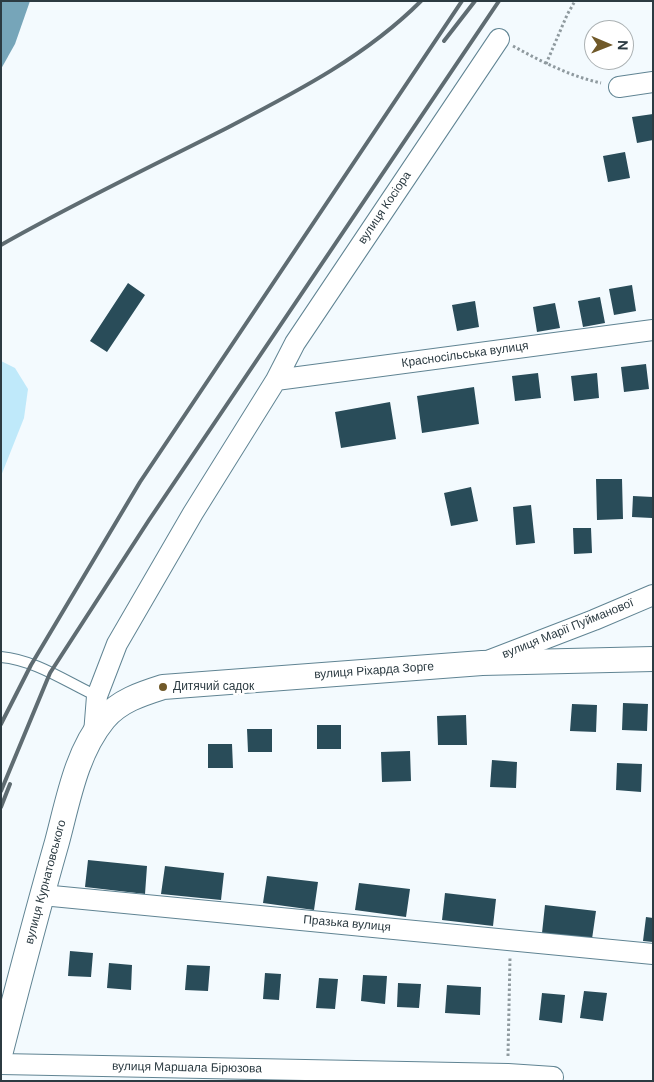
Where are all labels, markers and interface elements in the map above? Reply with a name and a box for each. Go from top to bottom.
north arrow [584,20,634,70]
text: N [614,40,632,51]
street label: вулиця Косіора [355,169,415,247]
street label: Красносільська вулиця [401,339,529,371]
street label: вулиця Марії Пуйманової [500,596,636,662]
street label: вулиця Ріхарда Зорге [314,660,434,682]
place label: Дитячий садок [173,680,254,694]
marker: Дитячий садок [157,681,169,693]
street label: вулиця Курнатовського [22,818,70,946]
street label: Празька вулиця [303,913,391,935]
street label: вулиця Маршала Бірюзова [112,1059,262,1077]

